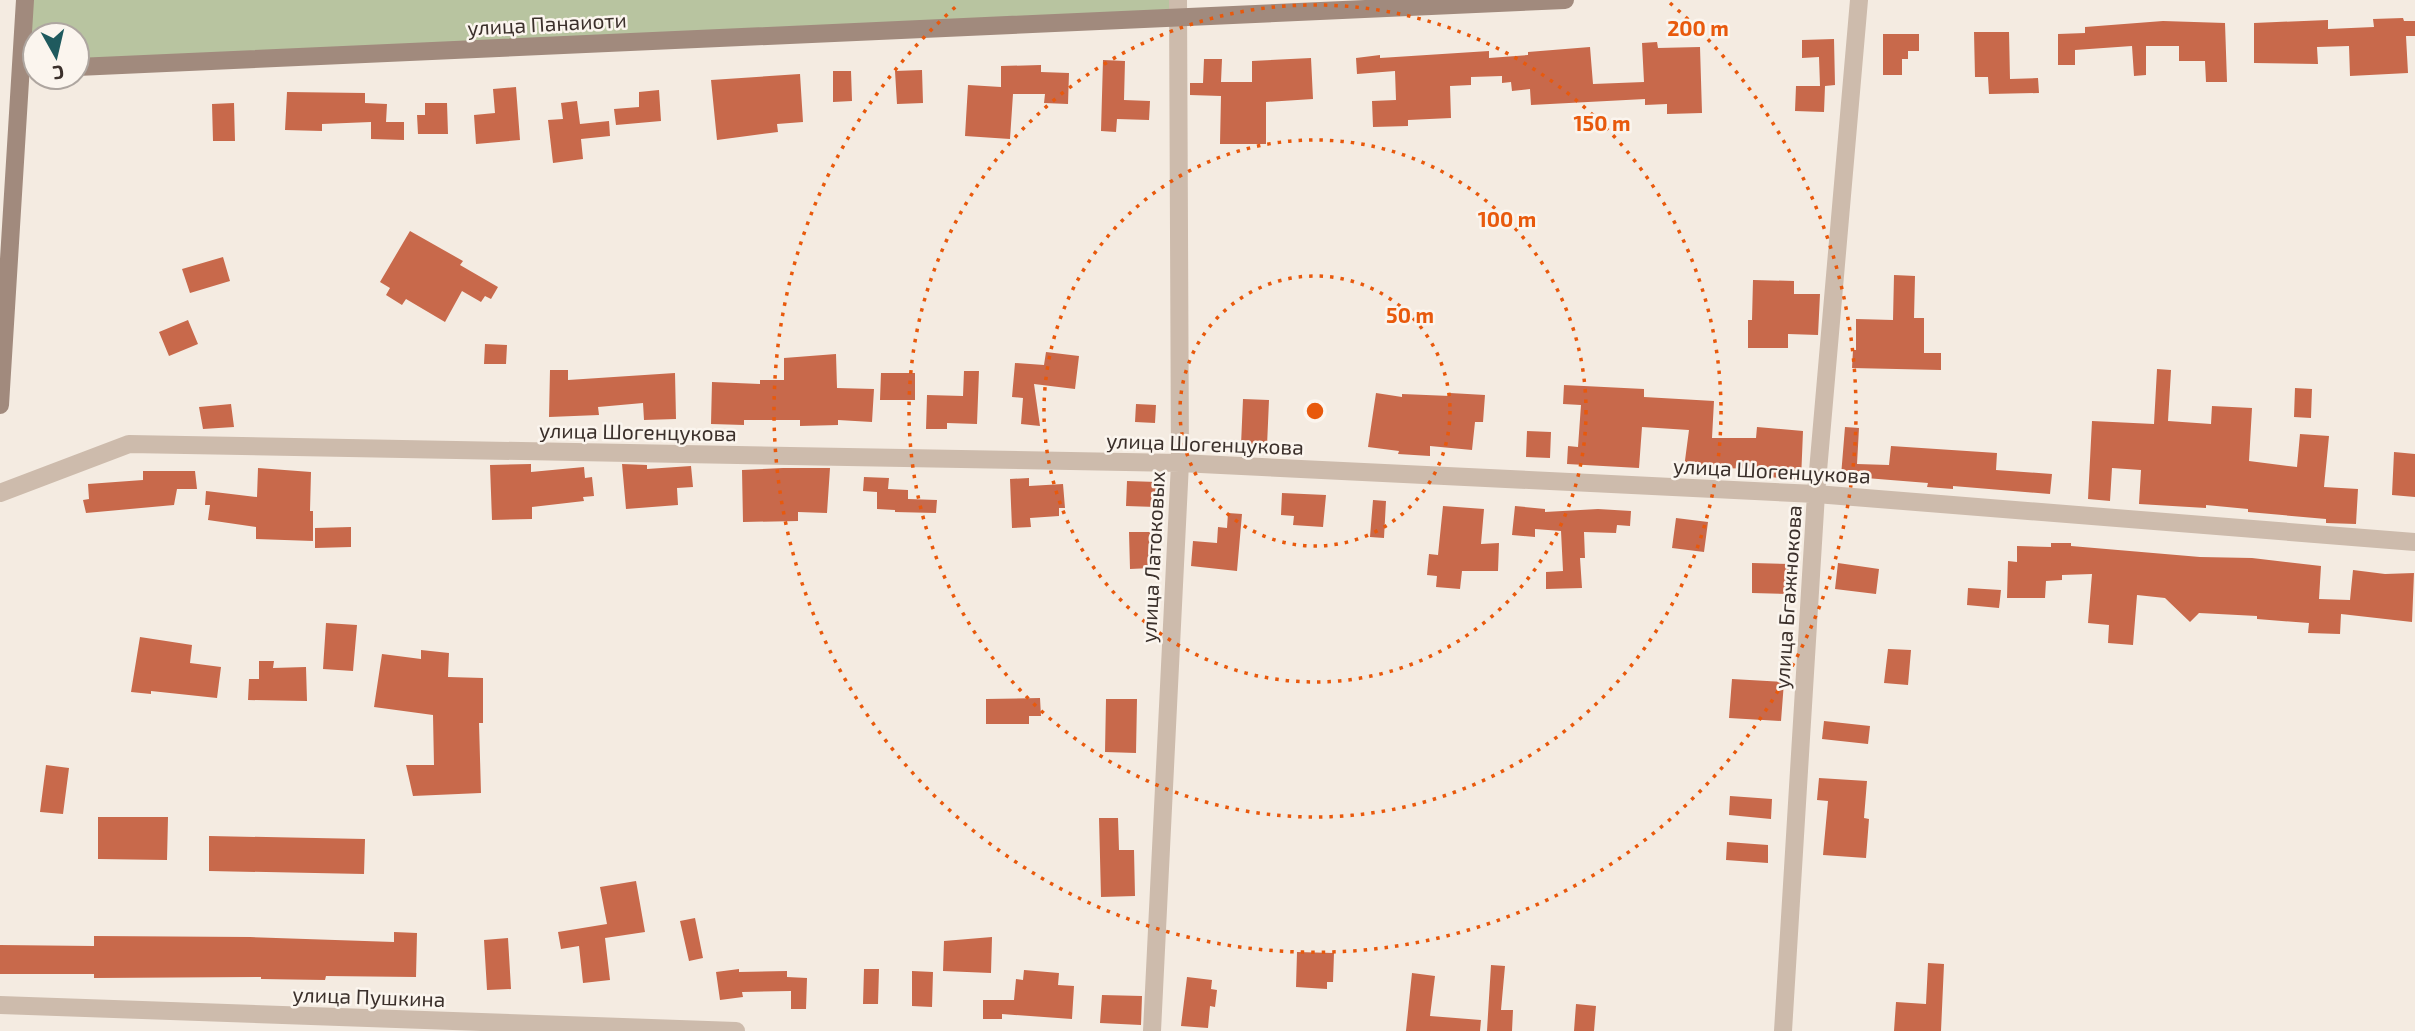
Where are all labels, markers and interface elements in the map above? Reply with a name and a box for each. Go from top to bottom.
street label: улица Панаиоти [467,6,627,41]
text: 200 m [1667,15,1729,40]
north arrow [21,21,91,91]
text: С [51,61,66,85]
text: 150 m [1574,110,1630,135]
text: 100 m [1478,206,1536,231]
text: 50 m [1386,302,1434,327]
centre of rings [1303,399,1327,423]
street label: улица Шогенцукова [539,417,737,446]
street label: улица Шогенцукова [1106,427,1304,460]
street label: улица Шогенцукова [1673,452,1871,489]
street label: улица Латоковых [1135,471,1170,643]
street label: улица Бгажнокова [1768,504,1807,690]
street label: улица Пушкина [292,981,446,1012]

